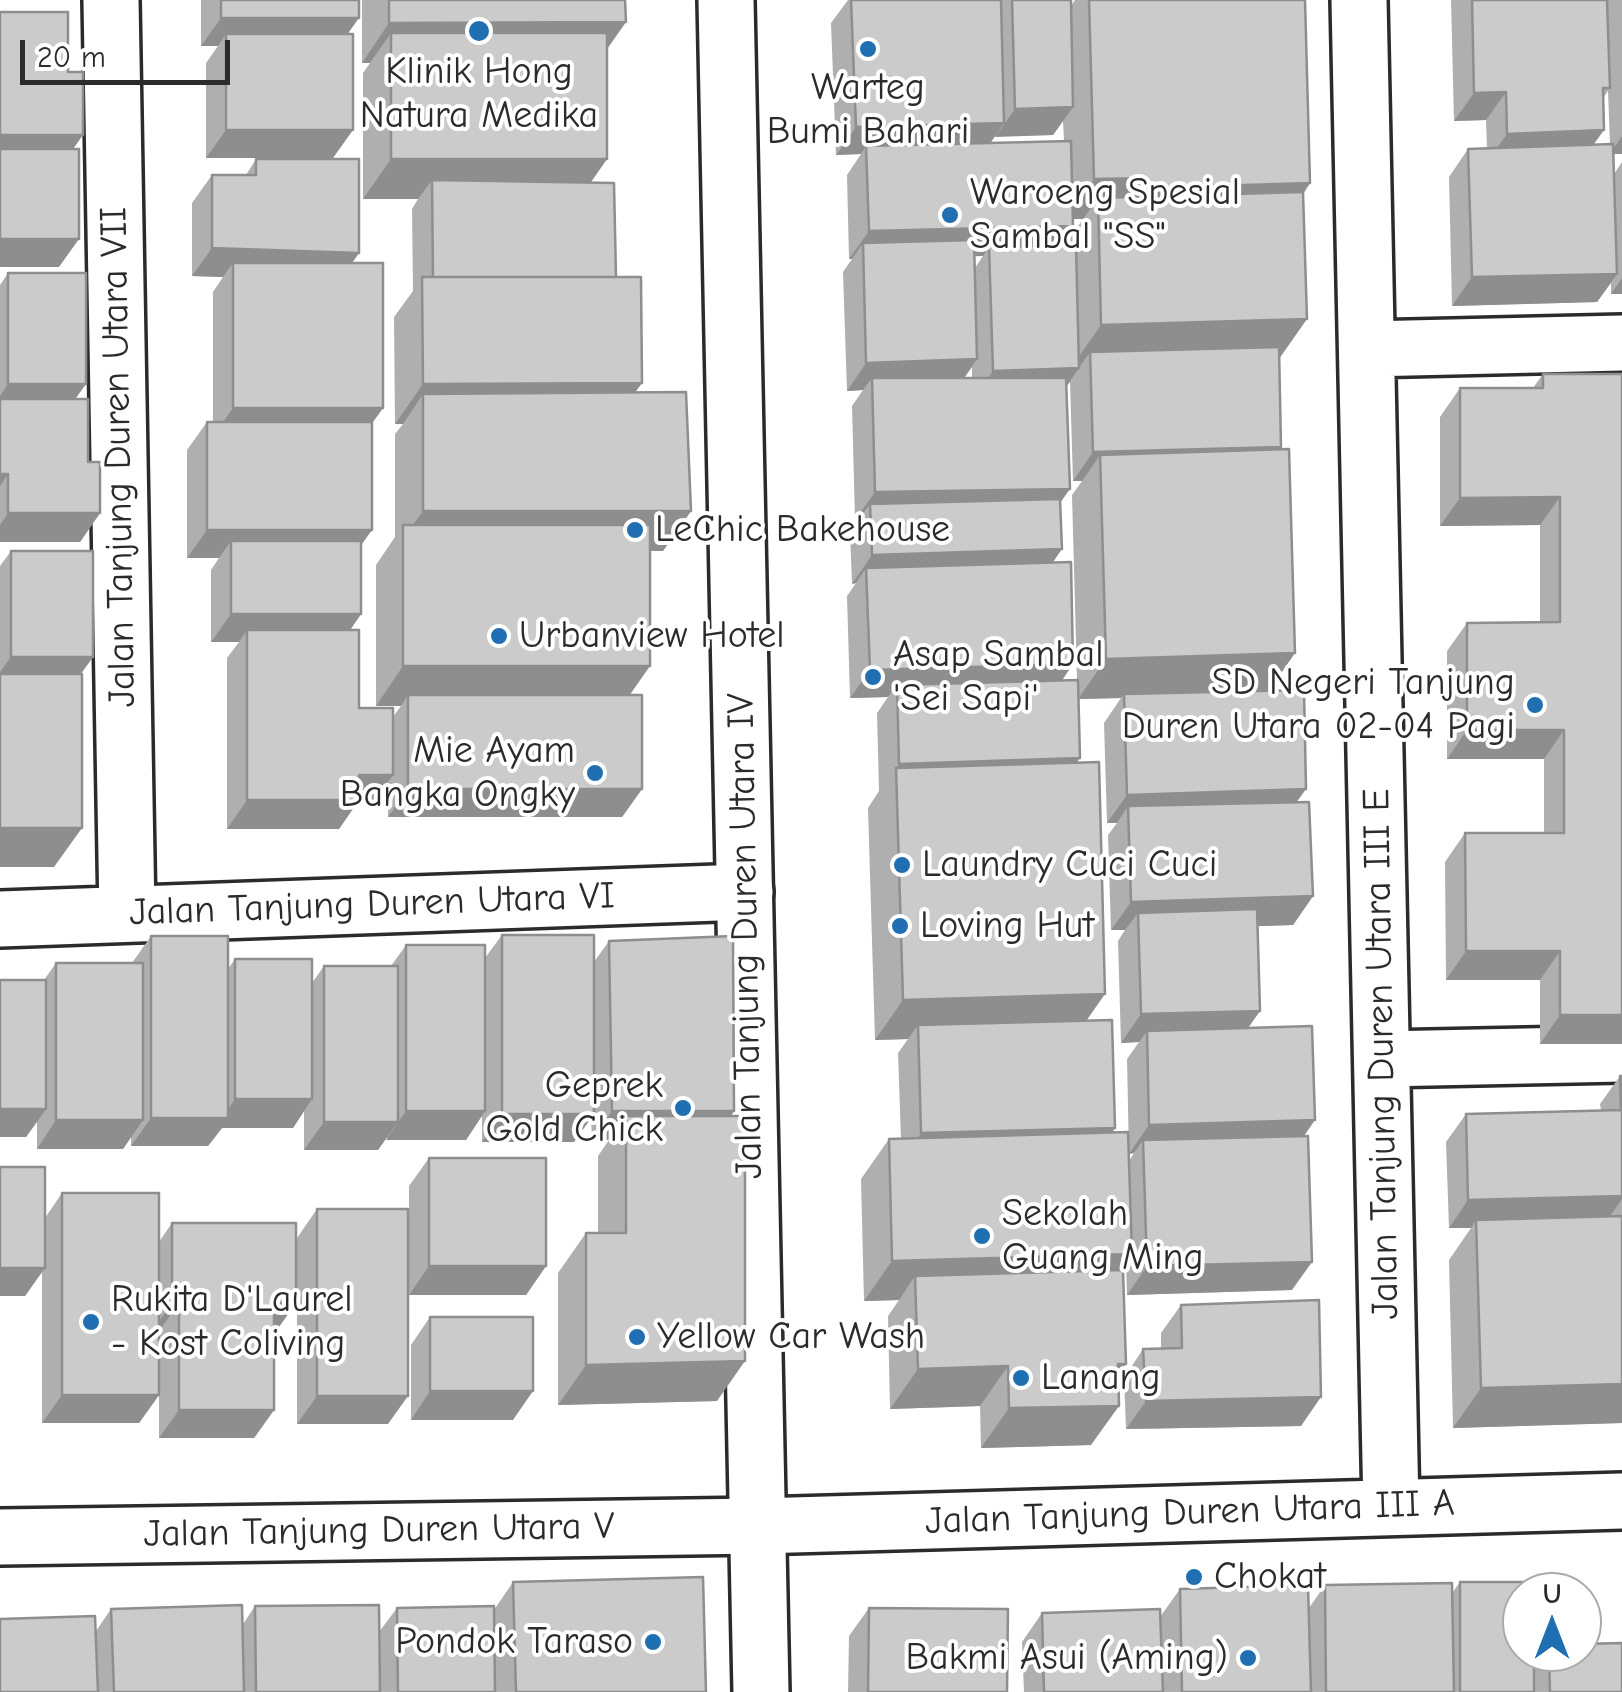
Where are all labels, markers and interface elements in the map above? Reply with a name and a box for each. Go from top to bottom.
marker: Klinik Hong Natura Medika [466,18,492,44]
scale bar [25,20,235,82]
marker: Warteg Bumi Bahari [857,38,879,60]
text: 20 m [37,40,106,75]
place label: Klinik Hong Natura Medika [360,49,598,138]
place label: Warteg Bumi Bahari [767,65,969,154]
place label: Waroeng Spesial Sambal "SS" [970,170,1240,260]
marker: Waroeng Spesial Sambal "SS" [939,204,961,226]
street label: Jalan Tanjung Duren Utara VII [92,206,146,708]
place label: LeChic Bakehouse [655,507,950,553]
marker: LeChic Bakehouse [624,519,646,541]
place label: Urbanview Hotel [519,613,785,659]
marker: Urbanview Hotel [488,625,510,647]
place label: Asap Sambal 'Sei Sapi' [893,632,1104,722]
place label: SD Negeri Tanjung Duren Utara 02-04 Pagi [1122,660,1515,749]
marker: Asap Sambal 'Sei Sapi' [862,666,884,688]
street label: Jalan Tanjung Duren Utara IV [719,693,773,1179]
marker: SD Negeri Tanjung Duren Utara 02-04 Pagi [1524,694,1546,716]
place label: Mie Ayam Bangka Ongky [340,728,575,818]
marker: Mie Ayam Bangka Ongky [584,762,606,784]
street label: Jalan Tanjung Duren Utara III E [1355,788,1409,1320]
place label: Laundry Cuci Cuci [922,842,1217,888]
marker: Laundry Cuci Cuci [891,854,913,876]
street label: Jalan Tanjung Duren Utara VI [128,874,616,936]
place label: Loving Hut [920,903,1094,949]
marker: Loving Hut [889,915,911,937]
place label: Geprek Gold Chick [486,1063,663,1152]
marker: Geprek Gold Chick [672,1097,694,1119]
place label: Sekolah Guang Ming [1002,1191,1204,1280]
marker: Sekolah Guang Ming [971,1225,993,1247]
place label: Rukita D'Laurel - Kost Coliving [111,1277,353,1366]
marker: Rukita D'Laurel - Kost Coliving [80,1311,102,1333]
place label: Yellow Car Wash [657,1314,925,1360]
marker: Yellow Car Wash [626,1326,648,1348]
place label: Lanang [1041,1355,1161,1401]
marker: Lanang [1010,1367,1032,1389]
street label: Jalan Tanjung Duren Utara III A [924,1481,1456,1545]
street label: Jalan Tanjung Duren Utara V [143,1504,615,1558]
place label: Chokat [1214,1554,1326,1600]
marker: Chokat [1183,1566,1205,1588]
north arrow [1502,1572,1602,1672]
text: U [1543,1578,1561,1610]
place label: Pondok Taraso [395,1619,633,1665]
marker: Pondok Taraso [642,1631,664,1653]
place label: Bakmi Asui (Aming) [905,1635,1228,1681]
marker: Bakmi Asui (Aming) [1237,1647,1259,1669]

